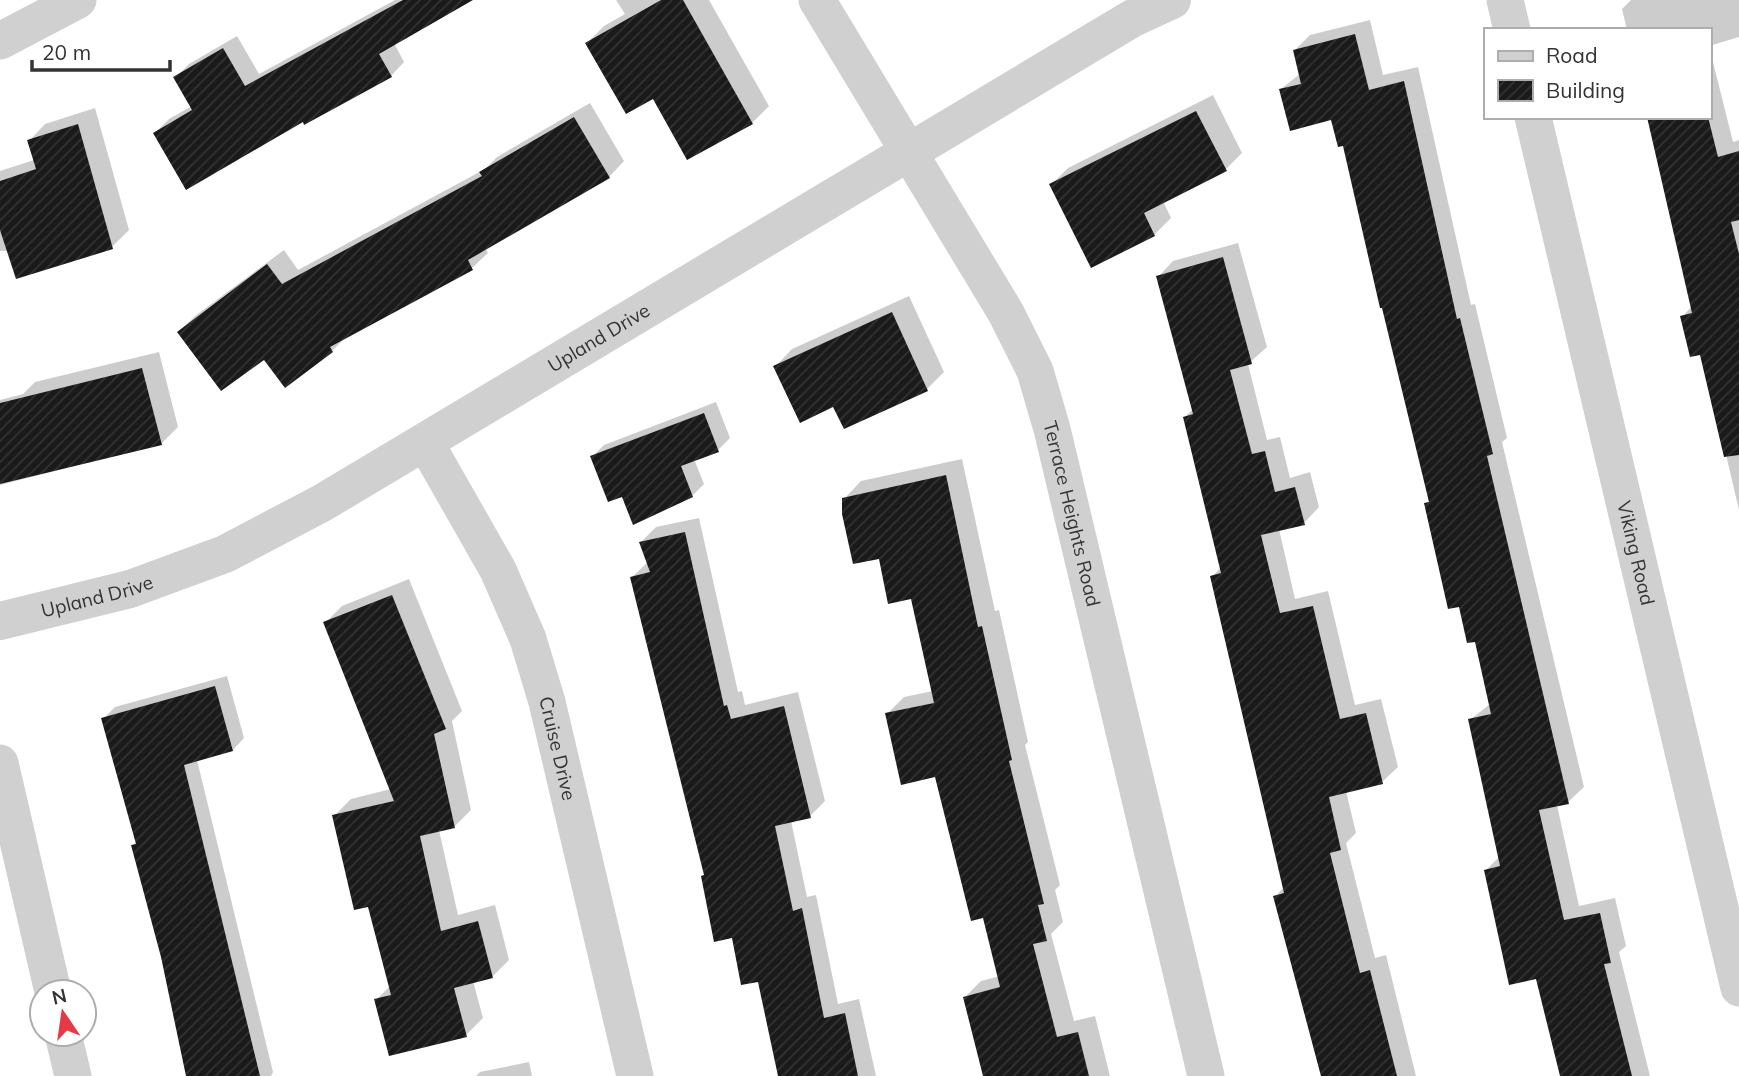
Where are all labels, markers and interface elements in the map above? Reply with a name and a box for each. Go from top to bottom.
scale bar [32,28,170,72]
legend [1484,28,1711,119]
text: 20 m [42,39,91,65]
text: Road [1546,42,1597,68]
text: Building [1546,77,1625,103]
street label: Upland Drive [543,298,654,377]
street label: Terrace Heights Road [1038,418,1106,609]
street label: Viking Road [1612,498,1660,607]
street label: Upland Drive [39,570,156,622]
street label: Cruise Drive [534,694,582,803]
north arrow [28,978,98,1048]
text: N [49,983,69,1010]

